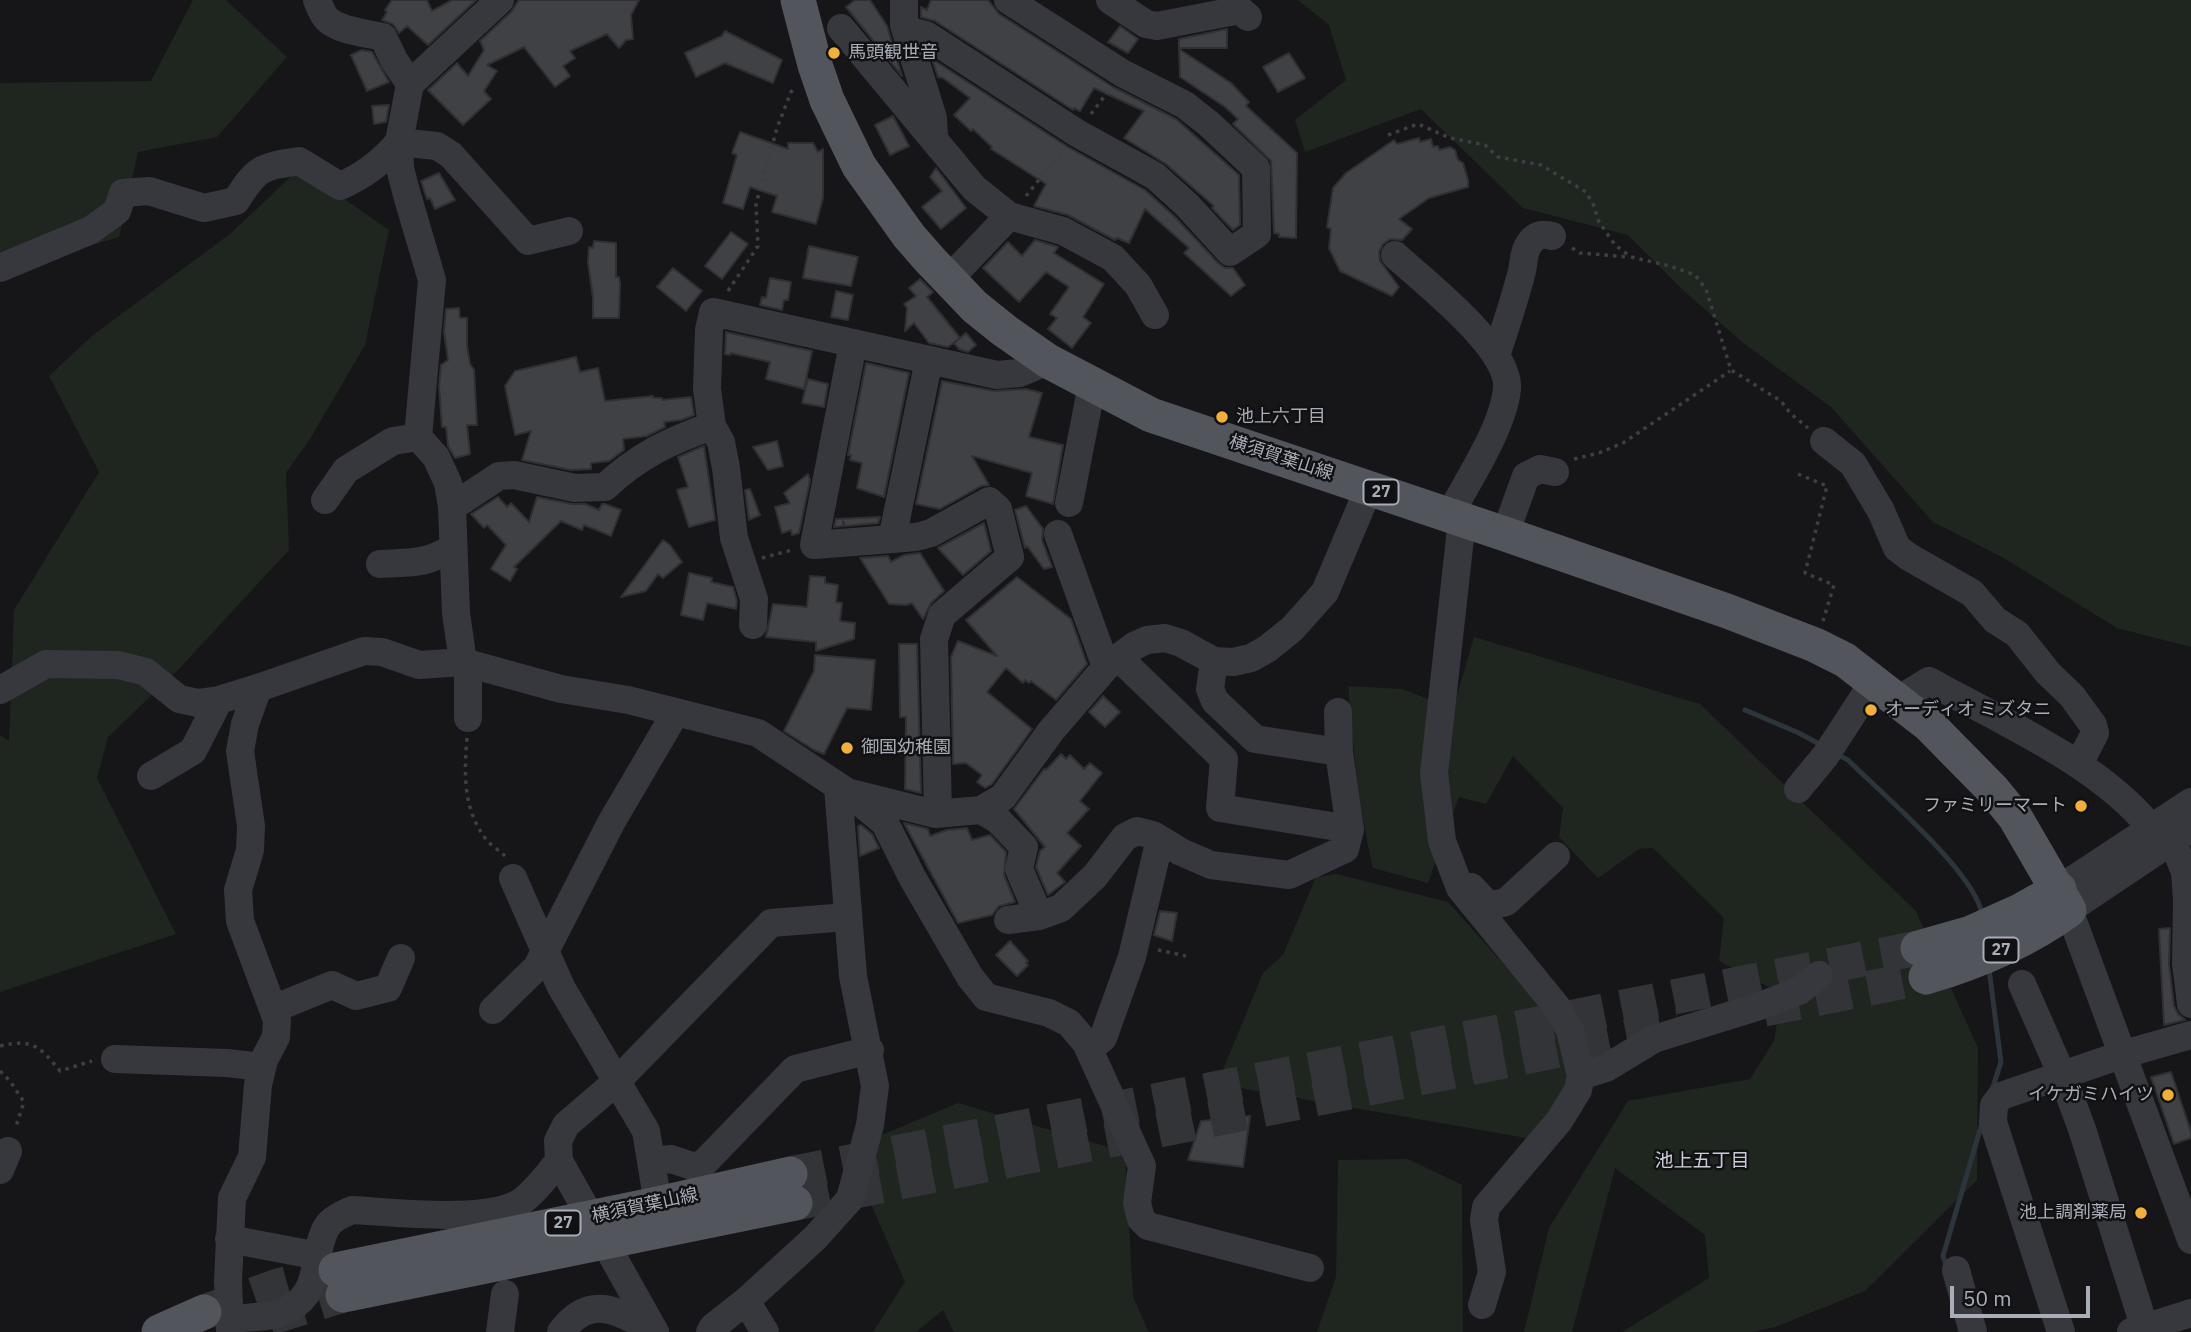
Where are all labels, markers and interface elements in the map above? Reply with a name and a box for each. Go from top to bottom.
place label: 馬頭観世音 [848,42,938,64]
marker: 馬頭観世音 [826,45,842,61]
place label: 池上六丁目 [1236,406,1326,428]
marker: 池上六丁目 [1214,409,1230,425]
street label: 横須賀葉山線 [1226,431,1336,485]
road number: 27 [1364,480,1398,505]
place label: オーディオ ミズタニ [1885,699,2051,721]
marker: オーディオ ミズタニ [1863,702,1879,718]
place label: 御国幼稚園 [861,737,951,759]
marker: 御国幼稚園 [839,740,855,756]
place label: ファミリーマート [1923,795,2067,817]
marker: ファミリーマート [2073,798,2089,814]
road number: 27 [1983,938,2018,962]
place label: イケガミハイツ [2028,1084,2154,1106]
marker: イケガミハイツ [2160,1087,2176,1103]
district label: 池上五丁目 [1655,1151,1749,1173]
street label: 横須賀葉山線 [590,1184,700,1228]
place label: 池上調剤薬局 [2019,1202,2127,1224]
marker: 池上調剤薬局 [2133,1205,2149,1221]
road number: 27 [546,1210,580,1236]
scale bar [1953,1272,2093,1316]
text: 50 m [1963,1284,2012,1312]

